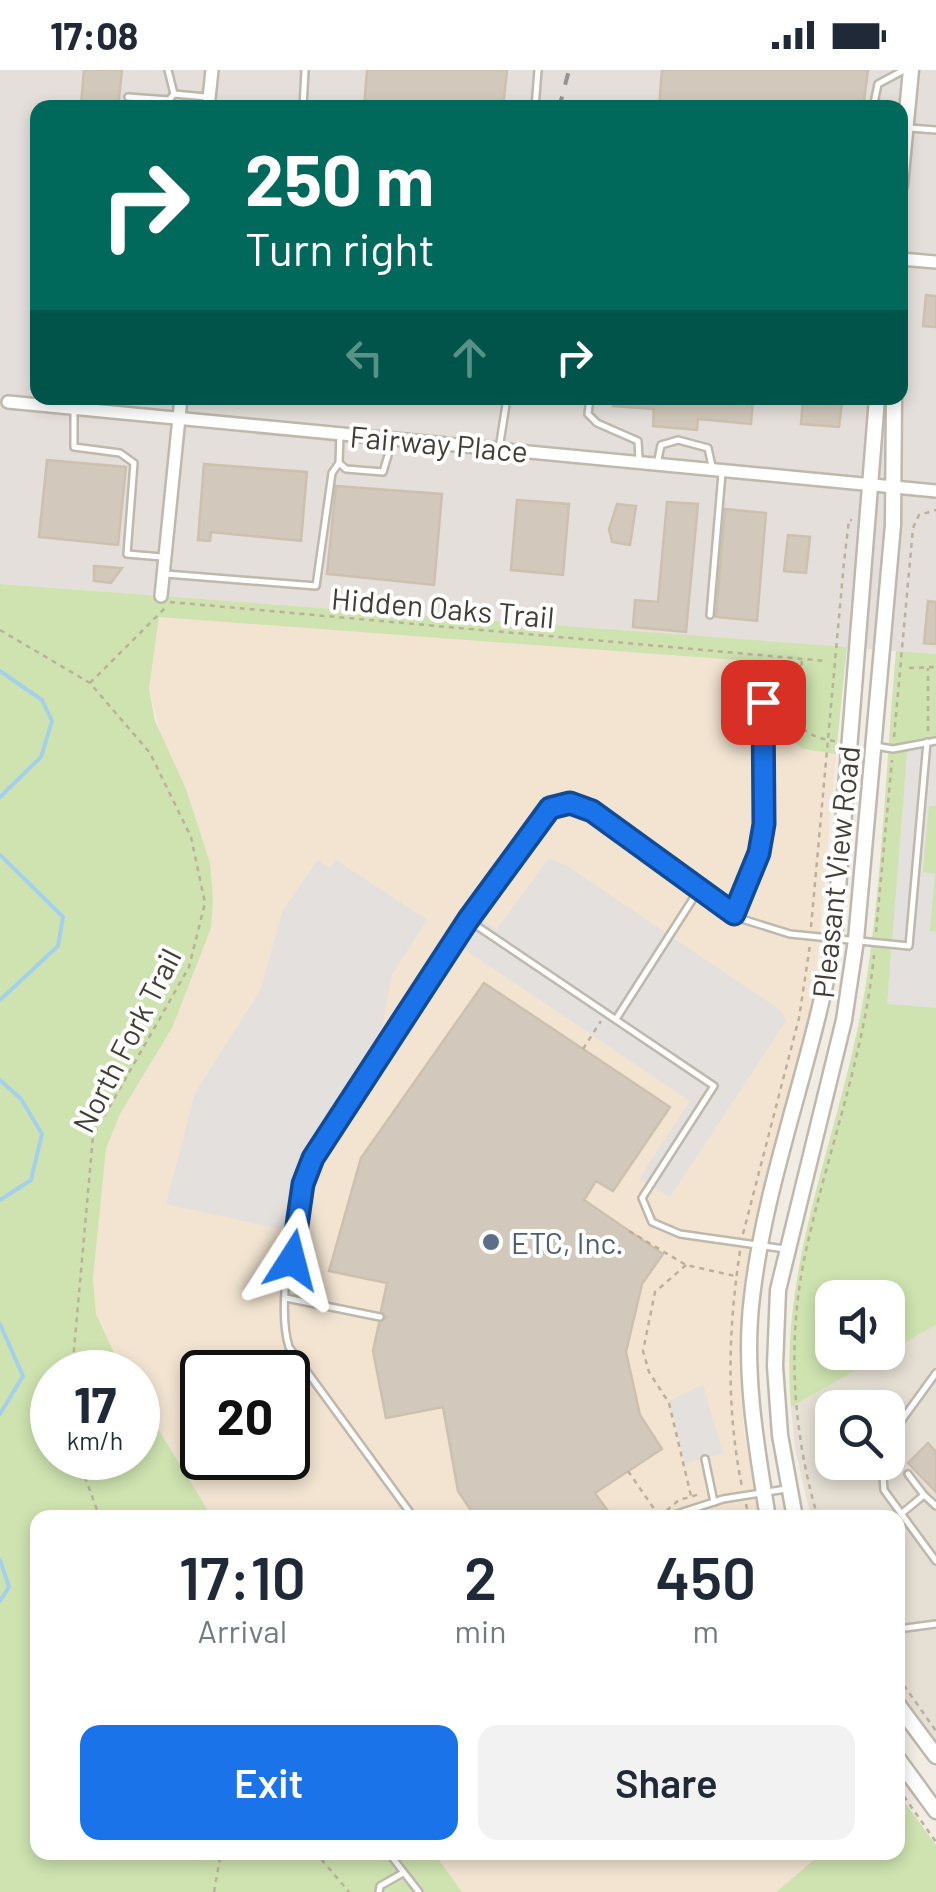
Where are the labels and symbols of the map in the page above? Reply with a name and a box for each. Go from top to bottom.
street label: Fairway Place [348,417,530,469]
street label: Hidden Oaks Trail [330,579,556,635]
pin [721,660,806,745]
street label: Pleasant View Road [804,744,866,1000]
street label: North Fork Trail [64,942,188,1138]
position arrow [240,1208,344,1312]
place label: ETC, Inc. [511,1224,624,1260]
marker: ETC, Inc. [480,1231,502,1253]
speed limit sign: 20 [180,1350,310,1480]

